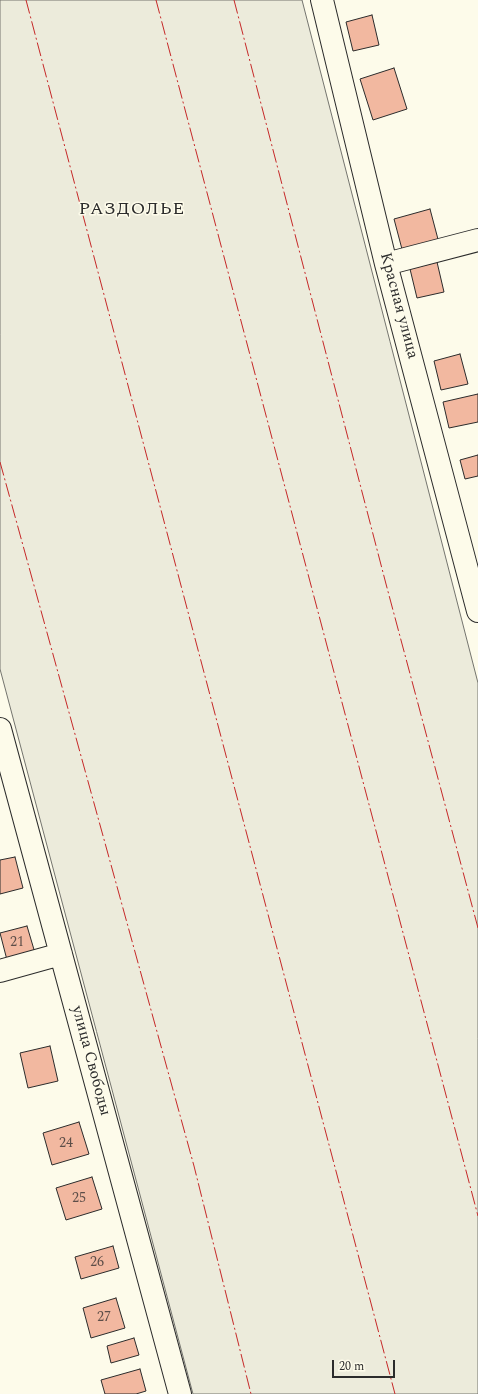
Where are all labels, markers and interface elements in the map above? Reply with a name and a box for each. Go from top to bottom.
district label: РАЗДОЛЬЕ [79,199,185,221]
street label: Красная улица [375,251,421,361]
house number: 21 [10,935,24,951]
street label: улица Свободы [66,1004,114,1118]
house number: 24 [59,1136,73,1152]
house number: 25 [72,1191,86,1207]
house number: 26 [90,1255,104,1271]
house number: 27 [97,1310,111,1326]
scale bar [334,1352,397,1378]
text: 20 m [339,1357,364,1376]

